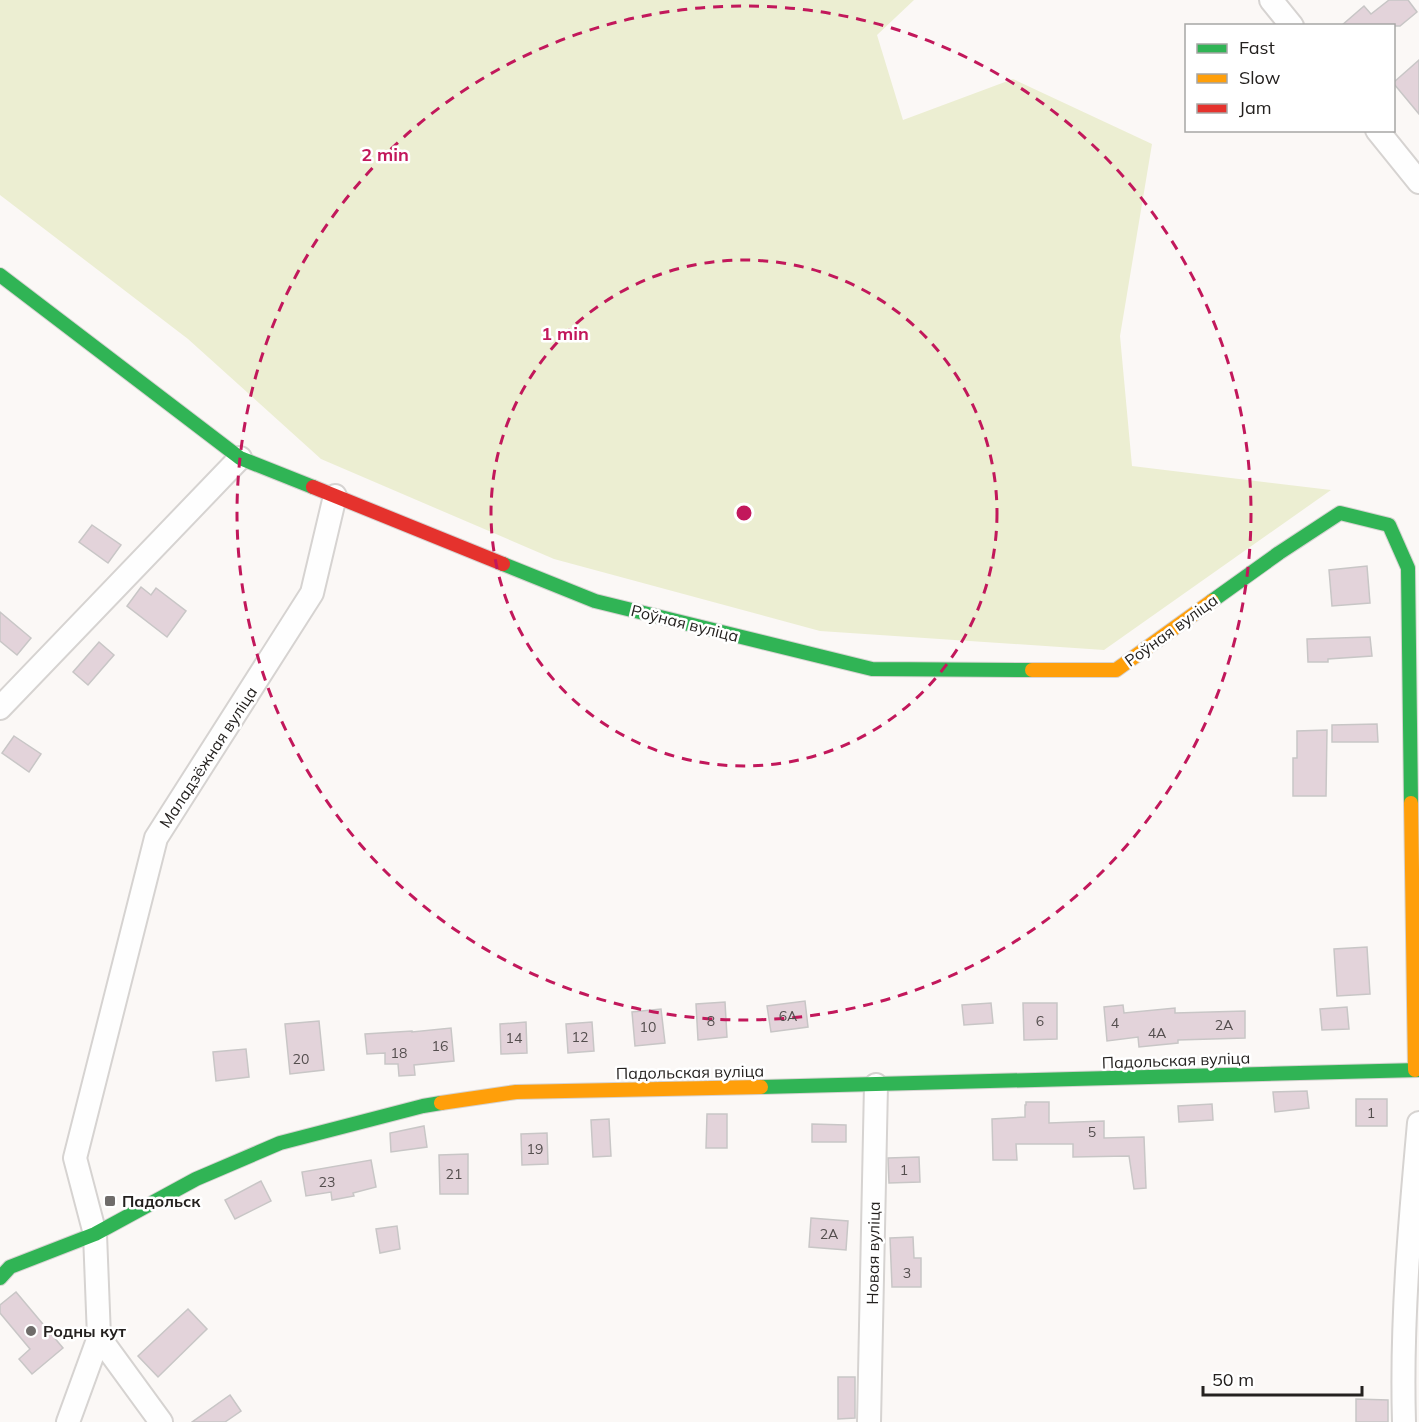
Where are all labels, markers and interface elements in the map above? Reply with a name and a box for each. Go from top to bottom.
legend [1185,24,1395,132]
text: Fast [1239,36,1275,59]
text: Slow [1239,66,1281,89]
text: Jam [1239,96,1272,119]
text: 2 min [361,143,409,166]
text: 1 min [541,322,589,345]
centre of rings [734,503,754,523]
street label: Роўная вуліца [1121,589,1221,671]
street label: Роўная вуліца [629,600,741,646]
street label: Маладзёжная вуліца [155,683,261,831]
house number: 6А [779,1007,798,1025]
house number: 8 [707,1012,715,1030]
house number: 6 [1036,1012,1044,1030]
house number: 4 [1111,1014,1120,1032]
house number: 2А [1215,1016,1234,1034]
house number: 10 [640,1018,656,1036]
house number: 4А [1148,1024,1167,1042]
house number: 12 [572,1028,588,1046]
house number: 14 [506,1029,523,1047]
house number: 16 [432,1037,448,1055]
house number: 18 [391,1044,407,1062]
street label: Падольская вуліца [1101,1047,1251,1073]
house number: 20 [293,1050,309,1068]
street label: Падольская вуліца [616,1061,764,1083]
house number: 1 [1367,1104,1375,1122]
house number: 5 [1088,1123,1096,1141]
house number: 19 [527,1140,543,1158]
house number: 1 [900,1161,908,1179]
house number: 21 [446,1165,462,1183]
house number: 23 [319,1173,335,1191]
place label: Падольск [122,1191,201,1211]
marker: Падольск [103,1194,117,1208]
street label: Новая вуліца [862,1201,884,1305]
house number: 2А [820,1225,839,1243]
house number: 3 [903,1264,911,1282]
place label: Родны кут [43,1321,126,1341]
marker: Родны кут [24,1324,38,1338]
scale bar [1203,1359,1362,1397]
text: 50 m [1212,1368,1254,1391]

